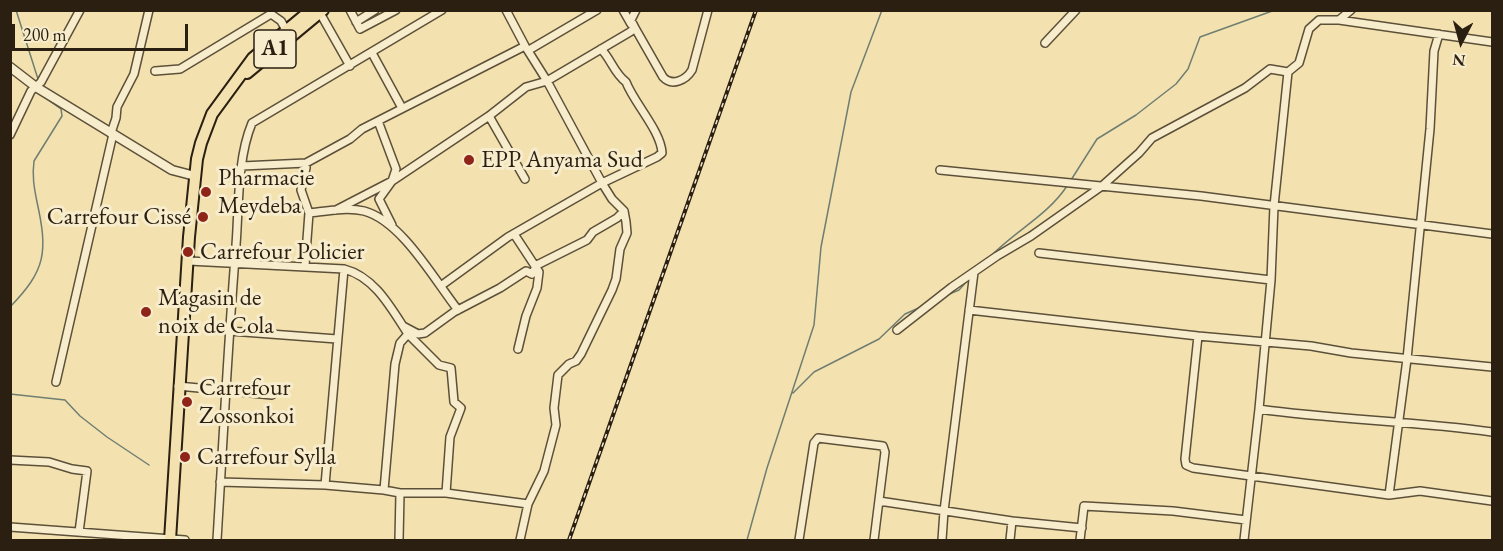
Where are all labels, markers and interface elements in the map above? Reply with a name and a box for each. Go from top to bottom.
scale bar [15,12,190,50]
north arrow [1431,12,1491,72]
text: 200 m [23,23,67,46]
road number: A1 [254,30,296,68]
text: N [1452,49,1467,72]
place label: EPP Anyama Sud [481,146,643,174]
marker: EPP Anyama Sud [462,153,476,167]
place label: Pharmacie Meydeba [218,164,314,220]
marker: Pharmacie Meydeba [199,185,213,199]
place label: Carrefour Cissé [47,203,191,231]
marker: Carrefour Cissé [196,210,210,224]
place label: Carrefour Policier [200,238,365,266]
marker: Carrefour Policier [181,245,195,259]
place label: Magasin de noix de Cola [158,284,274,340]
marker: Magasin de noix de Cola [139,305,153,319]
place label: Carrefour Zossonkoi [199,374,294,430]
marker: Carrefour Zossonkoi [180,395,194,409]
place label: Carrefour Sylla [197,443,336,471]
marker: Carrefour Sylla [178,450,192,464]

